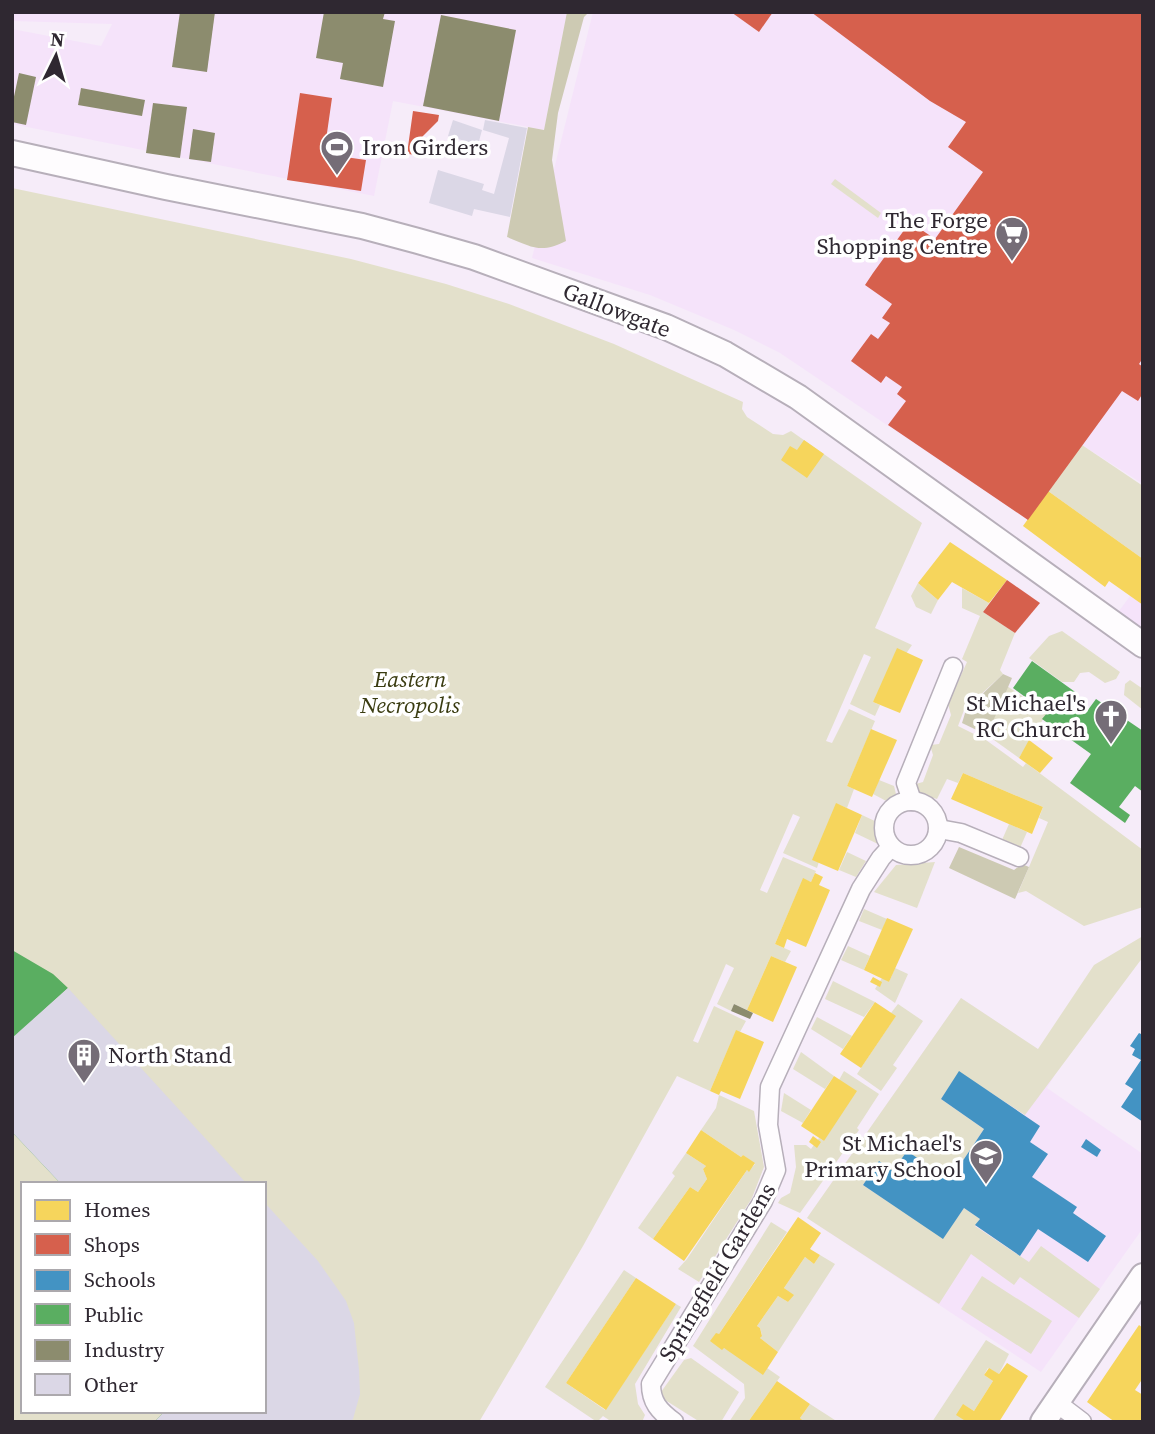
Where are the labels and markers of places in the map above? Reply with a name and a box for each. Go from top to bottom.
sports icon: Iron Girders [318,128,356,177]
place label: Iron Girders [362,131,488,163]
place label: The Forge Shopping Centre [817,204,988,262]
supermarket icon: The Forge Shopping Centre [993,214,1031,263]
place label: St Michael's RC Church [966,687,1086,745]
church icon: St Michael's RC Church [1092,697,1130,746]
building icon: North Stand [65,1036,103,1085]
place label: North Stand [108,1039,232,1071]
place label: St Michael's Primary School [804,1127,962,1185]
school or university icon: St Michael's Primary School [967,1137,1005,1186]

